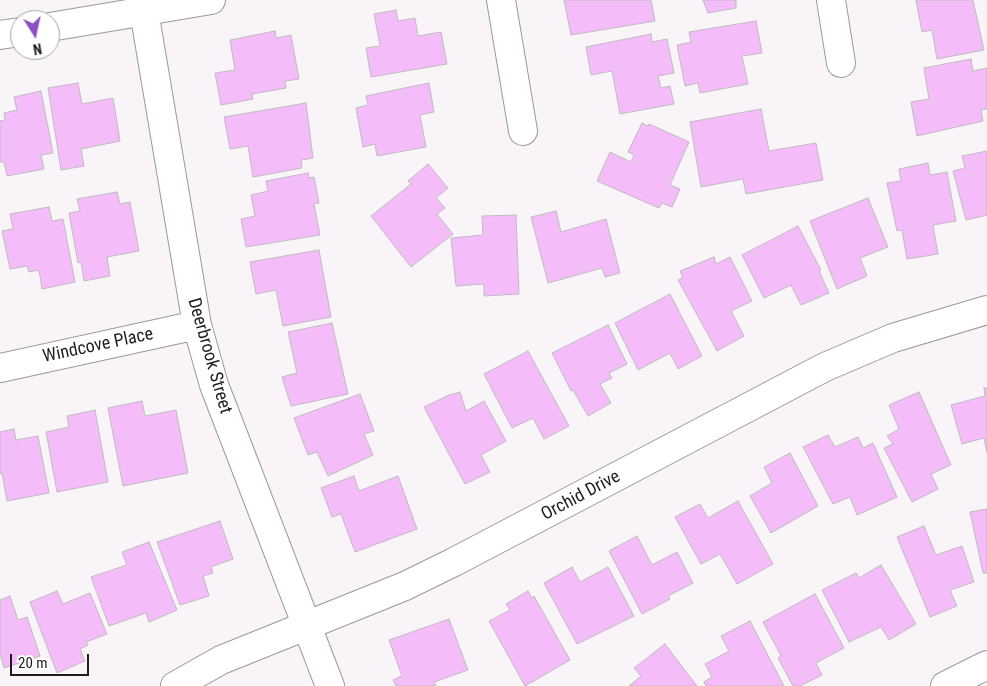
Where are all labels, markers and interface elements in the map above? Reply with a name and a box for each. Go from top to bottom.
north arrow [10,10,60,60]
text: N [32,40,43,57]
street label: Deerbrook Street [182,296,236,416]
street label: Windcove Place [41,324,155,368]
street label: Orchid Drive [538,466,624,526]
scale bar [12,644,91,676]
text: 20 m [18,654,48,672]

